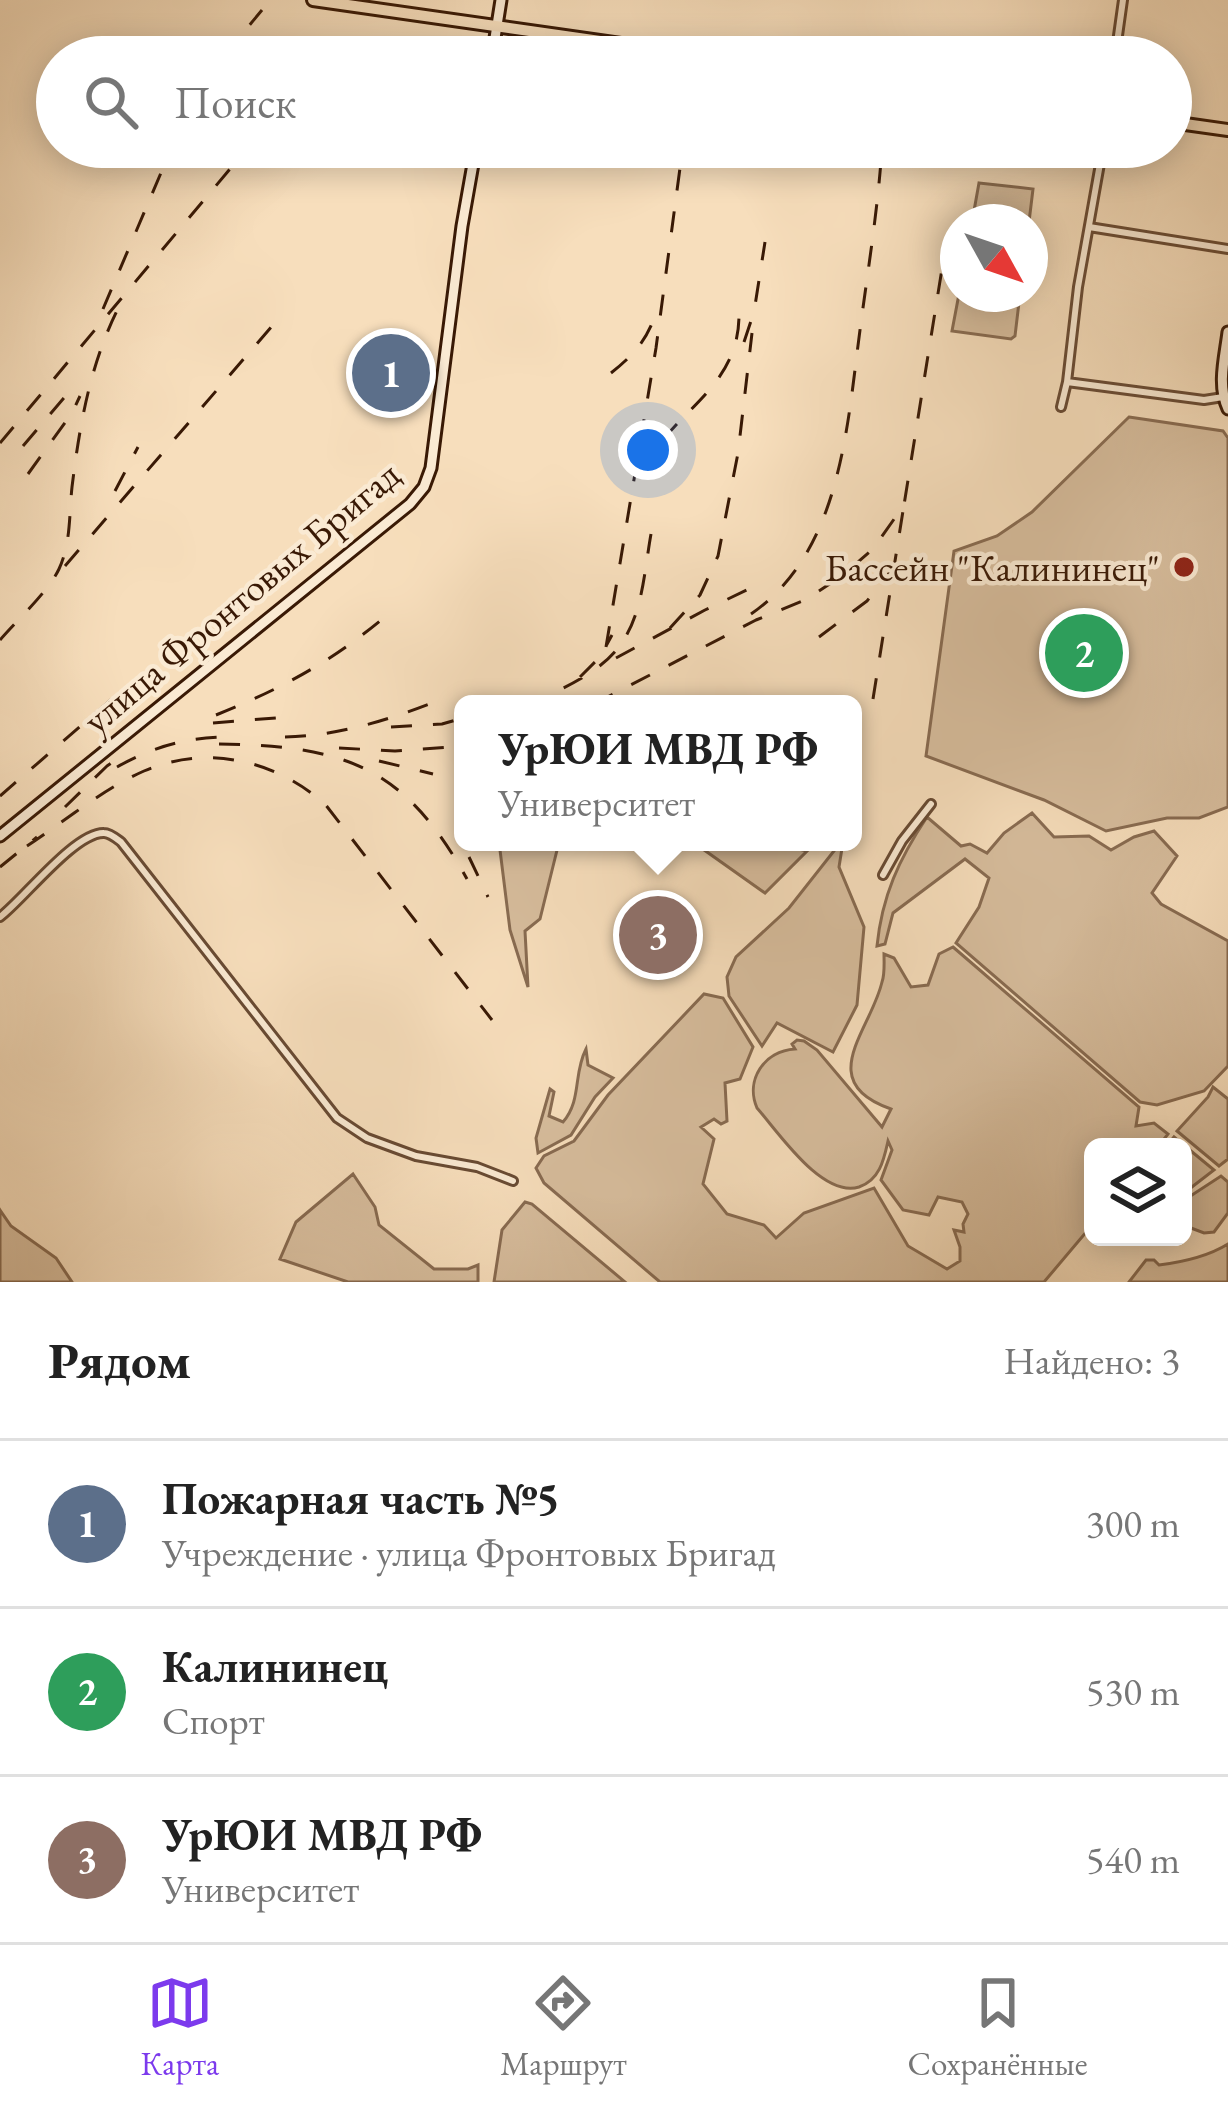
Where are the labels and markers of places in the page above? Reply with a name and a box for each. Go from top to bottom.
pin: 1 [352,328,430,418]
place label: Бассейн "Калининец" [825,542,1160,593]
marker: Бассейн "Калининец" [1171,554,1197,580]
pin: 2 [1045,608,1123,698]
pin: 3 [619,890,697,980]

